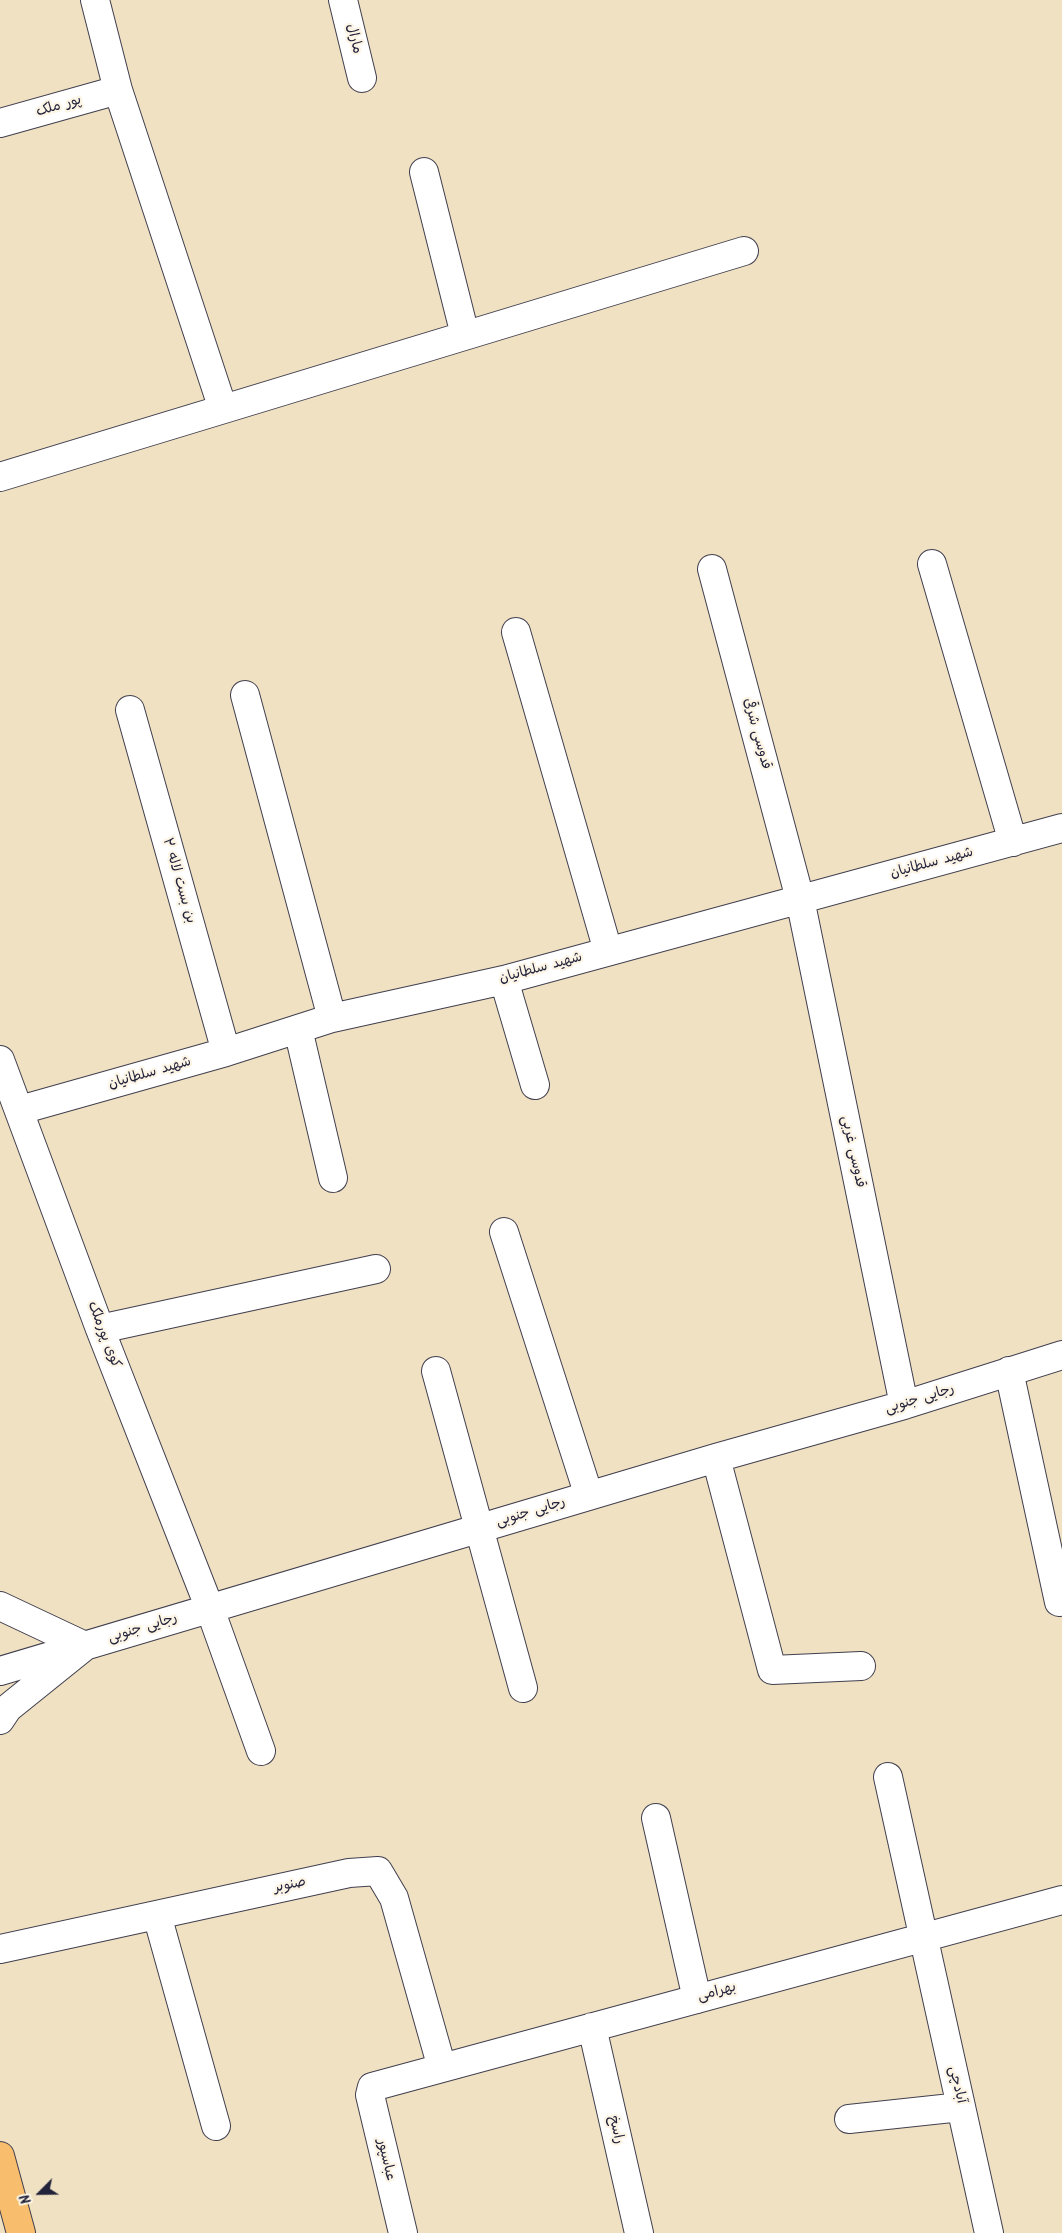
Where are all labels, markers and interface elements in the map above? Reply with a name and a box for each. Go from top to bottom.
street label: مارال [341,22,365,56]
street label: پور ملک [34,93,84,121]
street label: قدوسی شرقی [738,697,774,771]
street label: بن بست لاله ۲ [158,836,198,926]
street label: شهید سلطانیان [889,845,975,883]
street label: شهید سلطانیان [498,950,584,988]
street label: شهید سلطانیان [107,1054,193,1094]
street label: قدوسی غربی [836,1115,868,1189]
street label: کوی پورملک [83,1299,123,1371]
street label: رجایی جنوبی [883,1382,957,1418]
street label: رجایی جنوبی [494,1495,568,1531]
street label: رجایی جنوبی [106,1611,180,1647]
street label: صنوبر [272,1874,308,1898]
street label: بهرامی [696,1980,738,2006]
street label: آبادچی [944,2065,968,2105]
street label: راسخ [604,2114,626,2146]
street label: عباسپور [372,2137,398,2183]
north arrow [15,2168,65,2218]
text: N [14,2190,38,2207]

